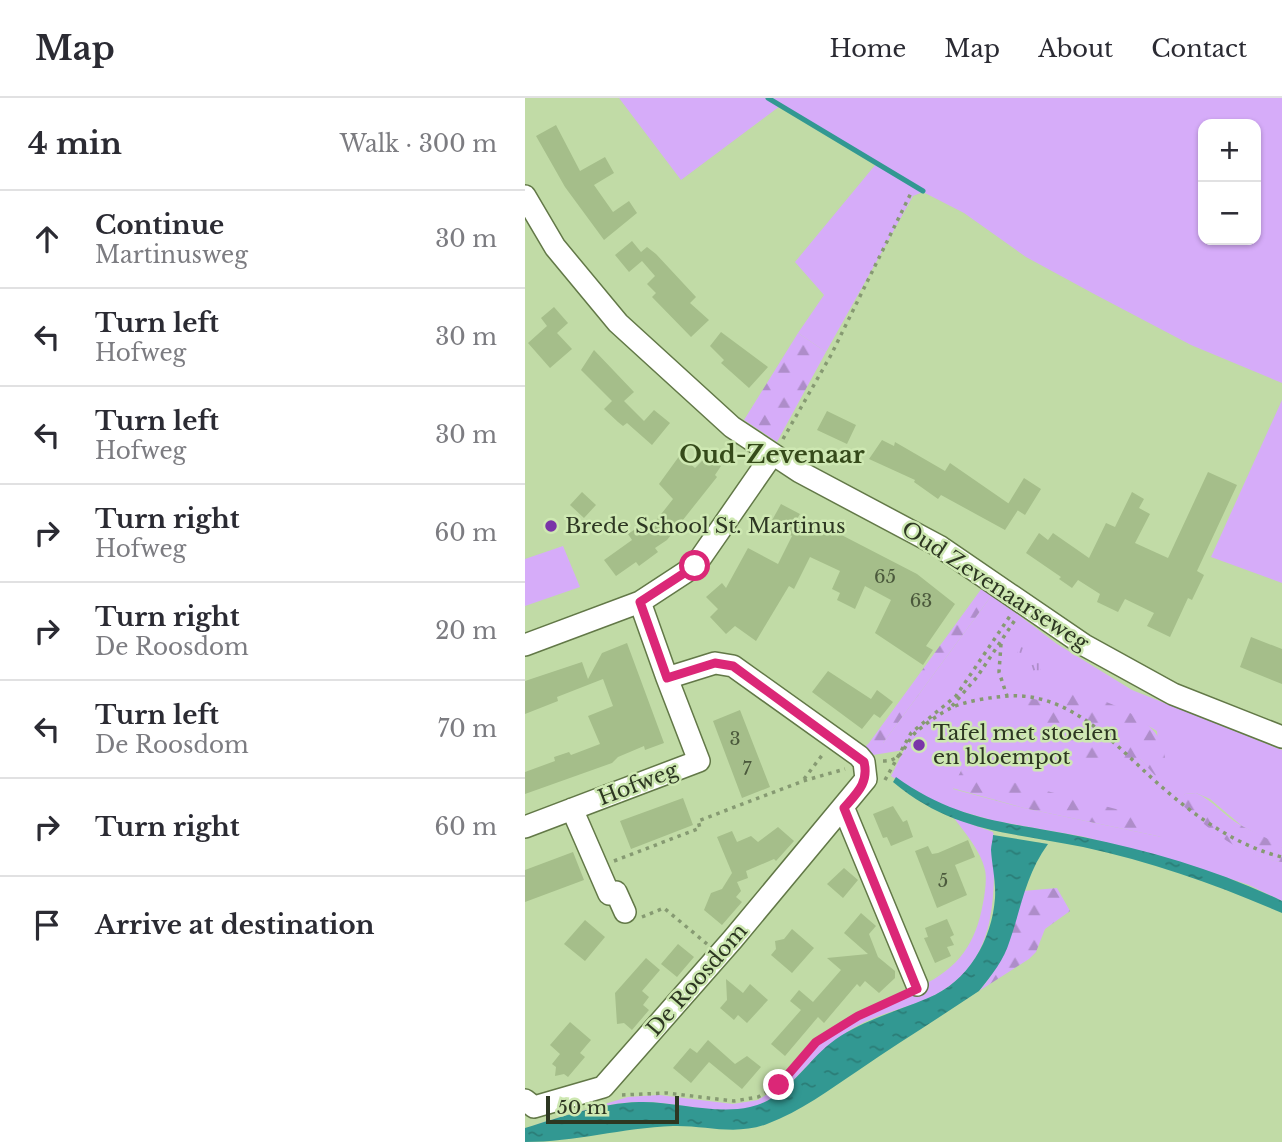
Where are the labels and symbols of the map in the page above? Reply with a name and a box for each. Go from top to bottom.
district label: Oud-Zevenaar [679,440,865,469]
place label: Brede School St. Martinus [565,513,845,539]
street label: Oud Zevenaarseweg [897,516,1094,656]
marker: Brede School St. Martinus [543,518,559,534]
route start [679,550,710,581]
house number: 65 [874,566,896,588]
house number: 63 [910,590,932,612]
place label: Tafel met stoelen en bloempot [933,720,1118,770]
house number: 3 [729,728,741,750]
marker: Tafel met stoelen en bloempot [911,737,927,753]
street label: Hofweg [594,757,682,811]
house number: 7 [742,758,752,780]
house number: 5 [938,870,948,892]
street label: De Roosdom [641,918,753,1042]
route end [763,1069,794,1100]
scale bar [546,1093,679,1125]

